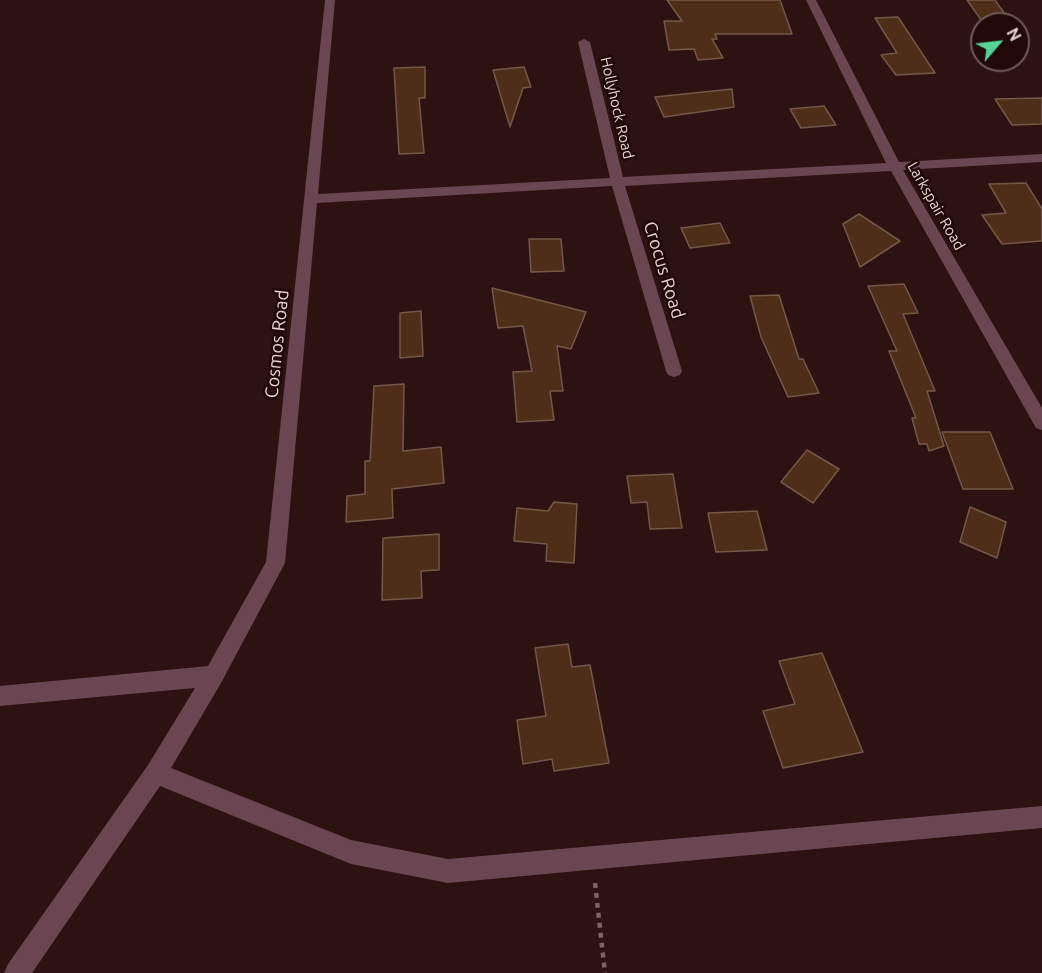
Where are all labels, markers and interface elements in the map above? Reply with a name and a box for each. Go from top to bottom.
north arrow [970,12,1030,72]
text: N [1003,25,1025,44]
street label: Hollyhock Road [597,55,637,161]
street label: Larkspair Road [903,159,969,253]
street label: Crocus Road [639,219,689,321]
street label: Cosmos Road [261,289,293,399]

